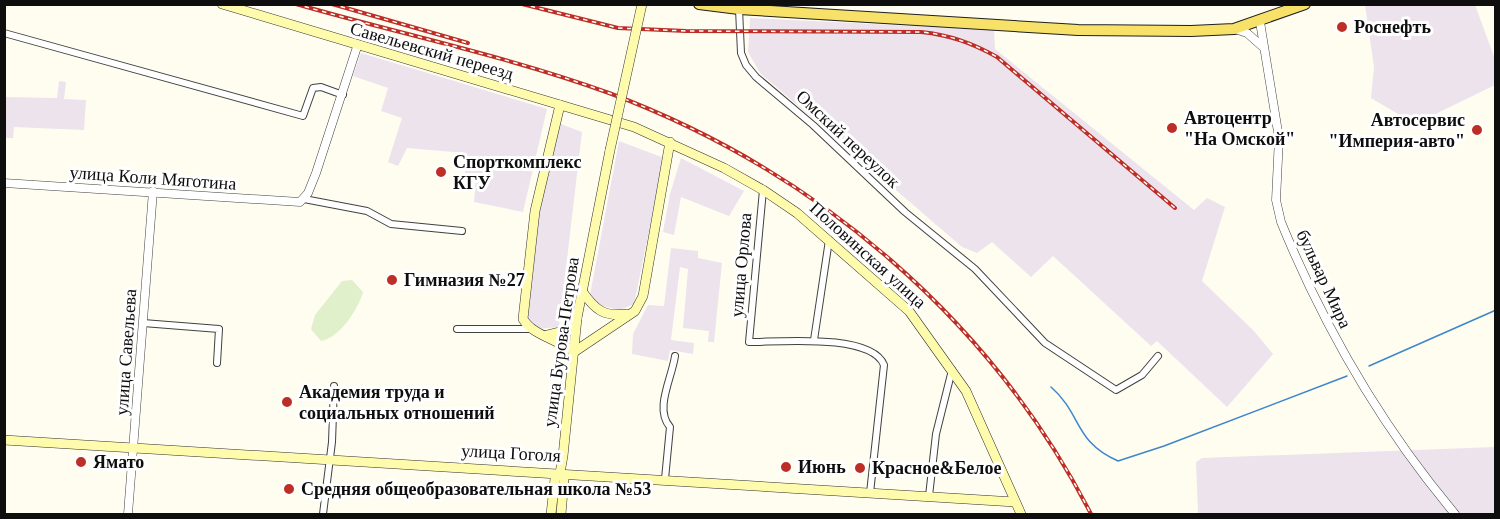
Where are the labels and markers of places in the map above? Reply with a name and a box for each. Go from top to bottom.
place label: Роснефть [1354,17,1431,37]
marker: Роснефть [1335,20,1349,34]
place label: Автоцентр "На Омской" [1184,108,1295,149]
place label: Автосервис "Империя-авто" [1328,110,1465,151]
marker: Автоцентр "На Омской" [1165,121,1179,135]
marker: Автосервис "Империя-авто" [1470,123,1484,137]
place label: Спорткомплекс КГУ [453,152,581,193]
marker: Спорткомплекс КГУ [434,165,448,179]
place label: Гимназия №27 [404,270,525,290]
marker: Гимназия №27 [385,273,399,287]
place label: Академия труда и социальных отношений [299,382,495,423]
marker: Академия труда и социальных отношений [280,395,294,409]
place label: Ямато [93,452,144,472]
marker: Ямато [74,455,88,469]
place label: Июнь [798,457,846,477]
place label: Красное&Белое [872,458,1001,478]
marker: Июнь [779,460,793,474]
marker: Красное&Белое [853,461,867,475]
place label: Средняя общеобразовательная школа №53 [301,479,651,499]
marker: Средняя общеобразовательная школа №53 [282,482,296,496]

